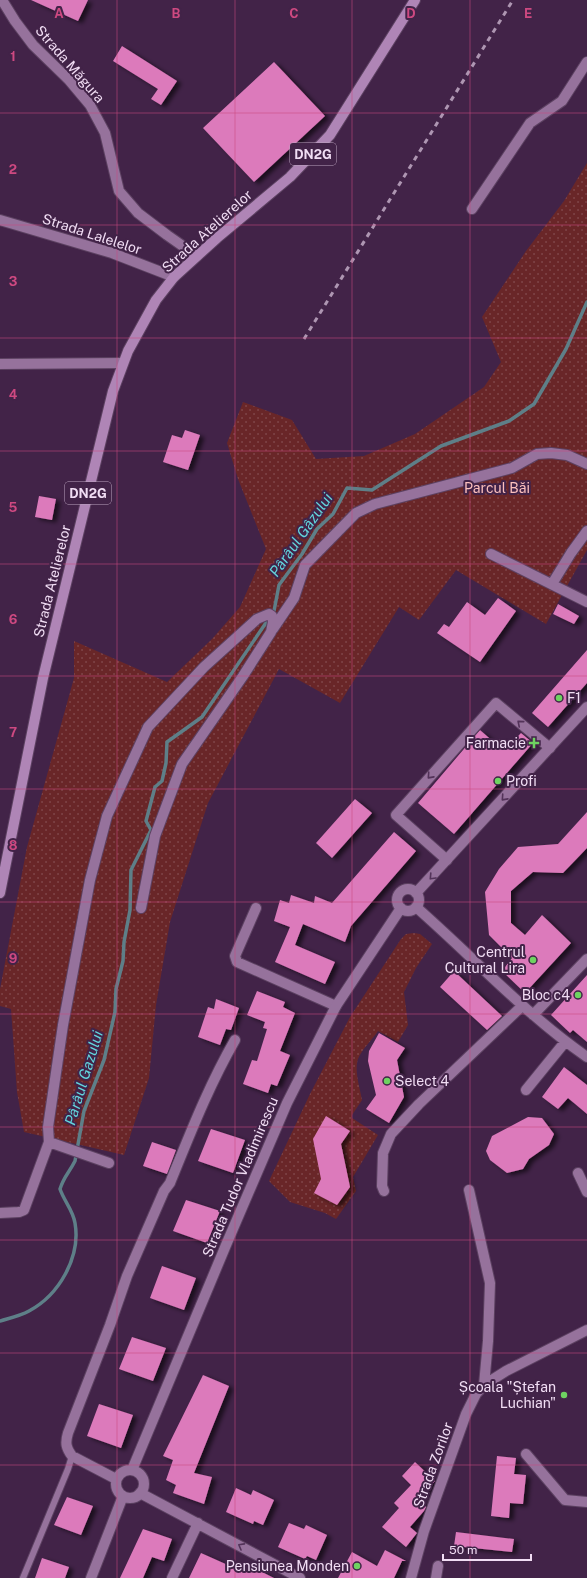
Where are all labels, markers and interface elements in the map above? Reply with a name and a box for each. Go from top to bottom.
text: A [54,6,64,21]
text: B [172,6,181,21]
text: C [289,6,299,21]
text: D [406,6,416,21]
text: E [524,6,532,21]
street label: Strada Măgura [32,22,108,106]
text: 1 [10,49,16,64]
road number: DN2G [290,143,336,165]
text: 2 [9,162,17,177]
street label: Strada Atelierelor [159,186,255,276]
street label: Strada Lalelelor [40,210,144,258]
text: 3 [9,274,18,289]
text: 4 [9,387,18,402]
park label: Parcul Băi [464,480,530,496]
road number: DN2G [65,482,111,504]
water label: Pârâul Gâzului [265,489,336,580]
text: 5 [9,500,18,515]
street label: Strada Atelierelor [30,523,74,639]
text: 6 [9,612,18,627]
place label: F1 [567,690,581,706]
marker: F1 [554,693,564,703]
one-way arrow [518,720,525,727]
text: 7 [9,725,17,740]
place label: Farmacie [466,735,526,751]
marker: Farmacie [529,738,539,748]
one-way arrow [428,772,435,779]
place label: Profi [506,773,537,789]
marker: Profi [493,776,503,786]
one-way arrow [501,793,509,801]
text: 8 [9,838,18,853]
one-way arrow [429,872,436,880]
place label: Centrul Cultural Lira [445,944,525,976]
text: 9 [9,951,17,966]
marker: Centrul Cultural Lira [528,955,538,965]
place label: Bloc c4 [522,987,570,1003]
marker: Bloc c4 [573,990,583,1000]
water label: Pârâul Gazului [61,1028,106,1127]
place label: Select 4 [395,1073,449,1089]
marker: Select 4 [382,1076,392,1086]
street label: Strada Tudor Vladimirescu [199,1094,281,1260]
place label: Școala "Ștefan Luchian" [459,1379,556,1411]
marker: Școala "Ștefan Luchian" [559,1390,569,1400]
street label: Strada Zorilor [410,1420,456,1510]
scale bar [443,1536,531,1562]
one-way arrow [238,1543,245,1551]
text: 50 m [449,1543,477,1557]
place label: Pensiunea Monden [226,1558,349,1574]
marker: Pensiunea Monden [352,1561,362,1571]

